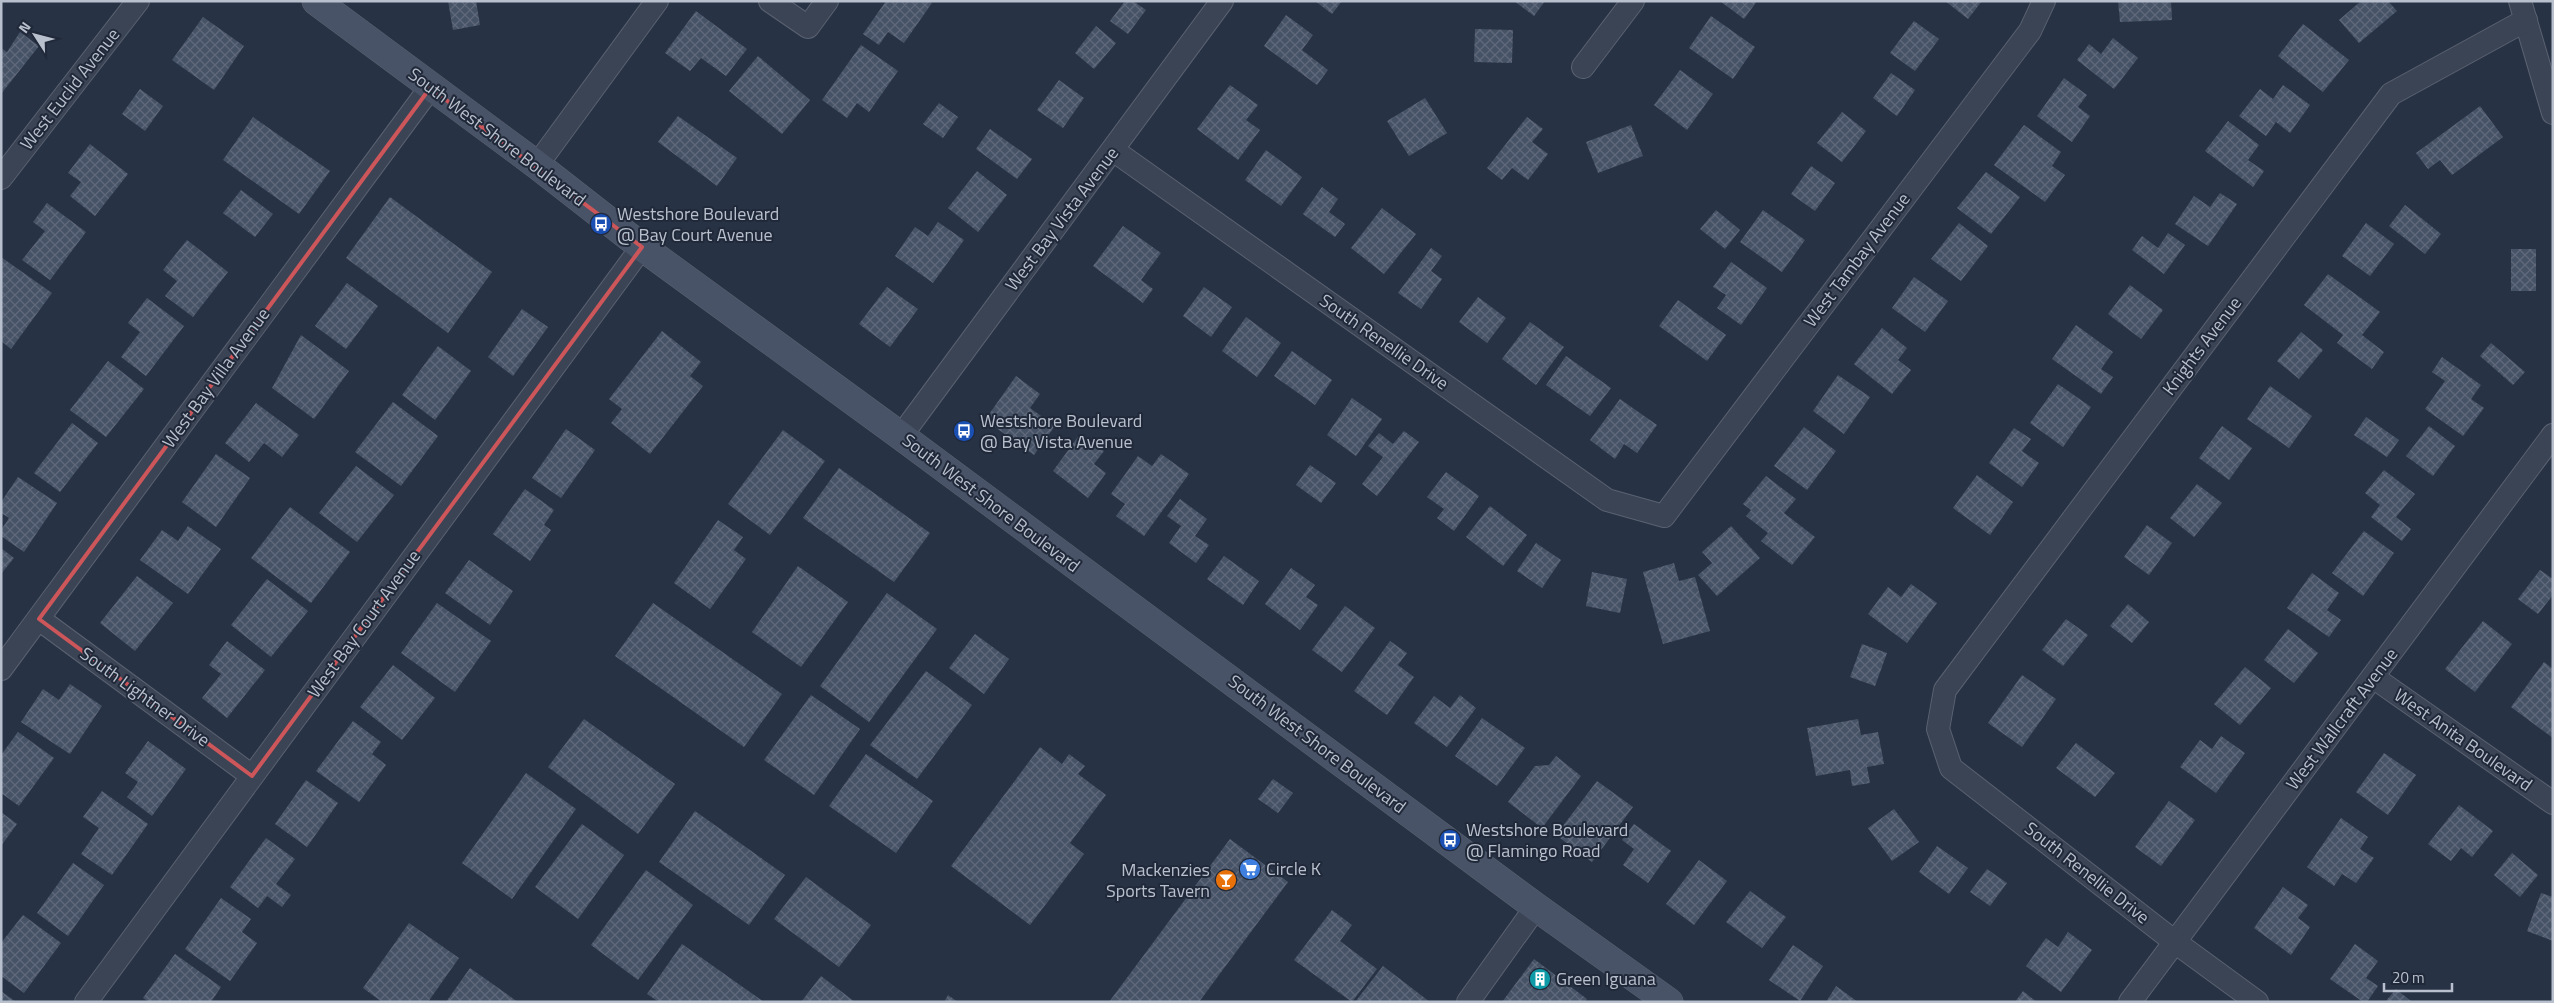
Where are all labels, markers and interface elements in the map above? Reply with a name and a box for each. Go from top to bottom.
north arrow [10,10,60,60]
text: N [13,17,35,37]
street label: West Euclid Avenue [13,22,126,155]
street label: South West Shore Boulevard [403,61,592,213]
street label: West Bay Vista Avenue [998,141,1125,296]
street label: West Tambay Avenue [1797,187,1916,333]
place label: Westshore Boulevard @ Bay Court Avenue [617,200,779,248]
bus stop icon: Westshore Boulevard @ Bay Court Avenue [589,212,613,236]
street label: South Renellie Drive [1314,287,1454,396]
street label: Knights Avenue [2155,291,2248,401]
street label: West Bay Villa Avenue [155,302,276,454]
place label: Westshore Boulevard @ Bay Vista Avenue [980,407,1142,455]
bus stop icon: Westshore Boulevard @ Bay Vista Avenue [952,419,976,443]
street label: South West Shore Boulevard [897,427,1086,579]
street label: West Bay Court Avenue [301,544,427,703]
street label: South Lightner Drive [75,640,216,753]
street label: West Wallcraft Avenue [2279,642,2404,796]
street label: South West Shore Boulevard [1223,668,1412,820]
street label: West Anita Boulevard [2389,682,2538,797]
street label: South Renellie Drive [2019,815,2156,930]
place label: Westshore Boulevard @ Flamingo Road [1466,816,1628,864]
bus stop icon: Westshore Boulevard @ Flamingo Road [1438,828,1462,852]
place label: Circle K [1266,855,1321,882]
place label: Mackenzies Sports Tavern [1106,856,1210,904]
supermarket icon: Circle K [1238,857,1262,881]
bar icon: Mackenzies Sports Tavern [1214,868,1238,892]
scale bar [2384,960,2452,992]
place label: Green Iguana [1556,965,1656,992]
text: 20 m [2392,966,2425,989]
building icon: Green Iguana [1528,967,1552,991]

